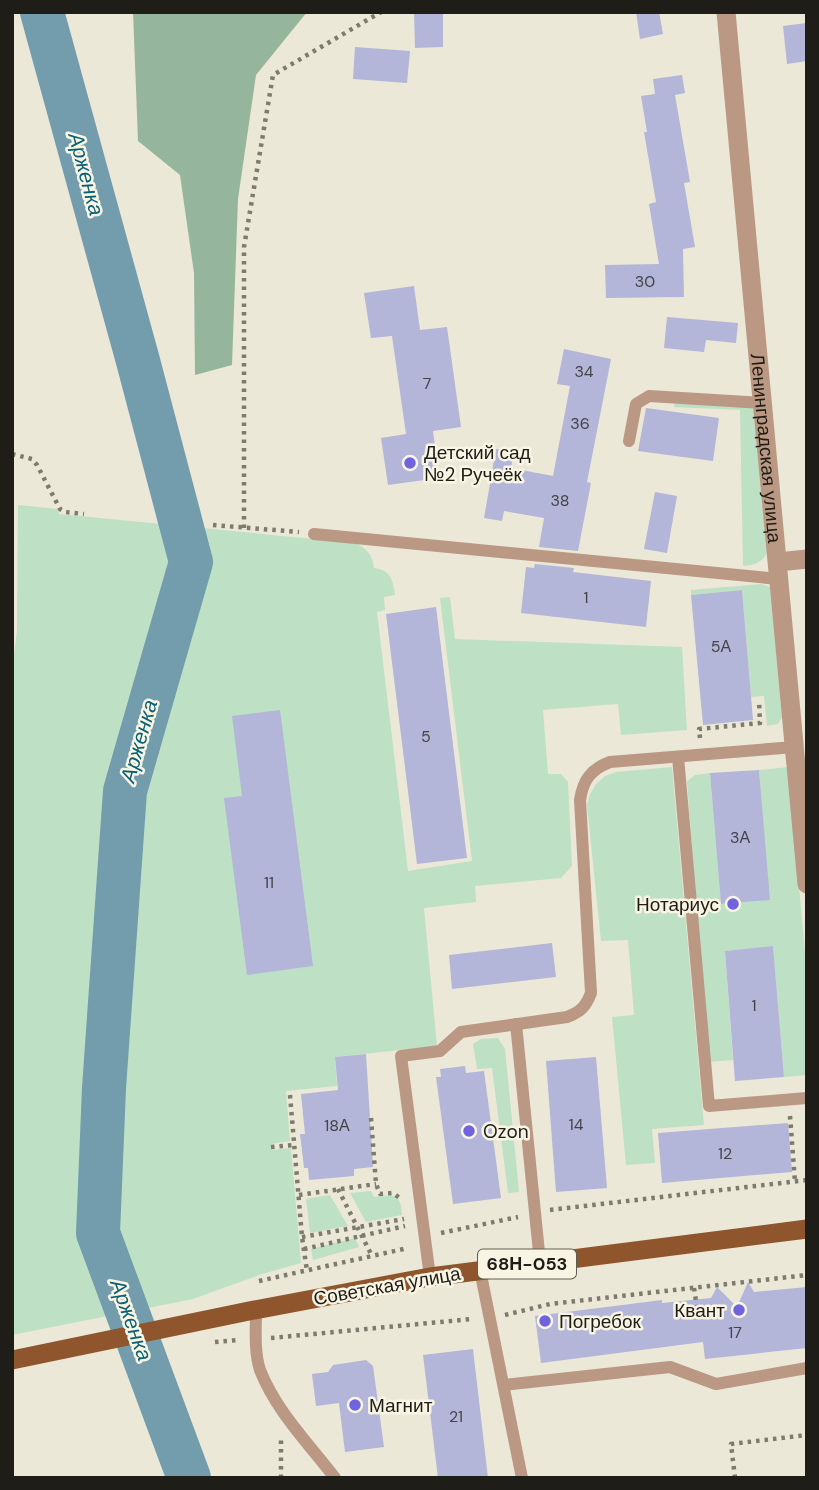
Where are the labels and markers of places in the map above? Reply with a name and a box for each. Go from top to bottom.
place label: Детский сад №2 Ручеёк [424,440,531,487]
marker: Детский сад №2 Ручеёк [402,455,418,471]
place label: Нотариус [636,892,719,917]
marker: Нотариус [725,896,741,912]
place label: Ozon [483,1119,529,1144]
marker: Ozon [461,1123,477,1139]
place label: Квант [674,1298,725,1323]
marker: Квант [731,1302,747,1318]
place label: Погребок [559,1309,642,1334]
marker: Погребок [537,1313,553,1329]
place label: Магнит [369,1393,433,1418]
marker: Магнит [347,1397,363,1413]

